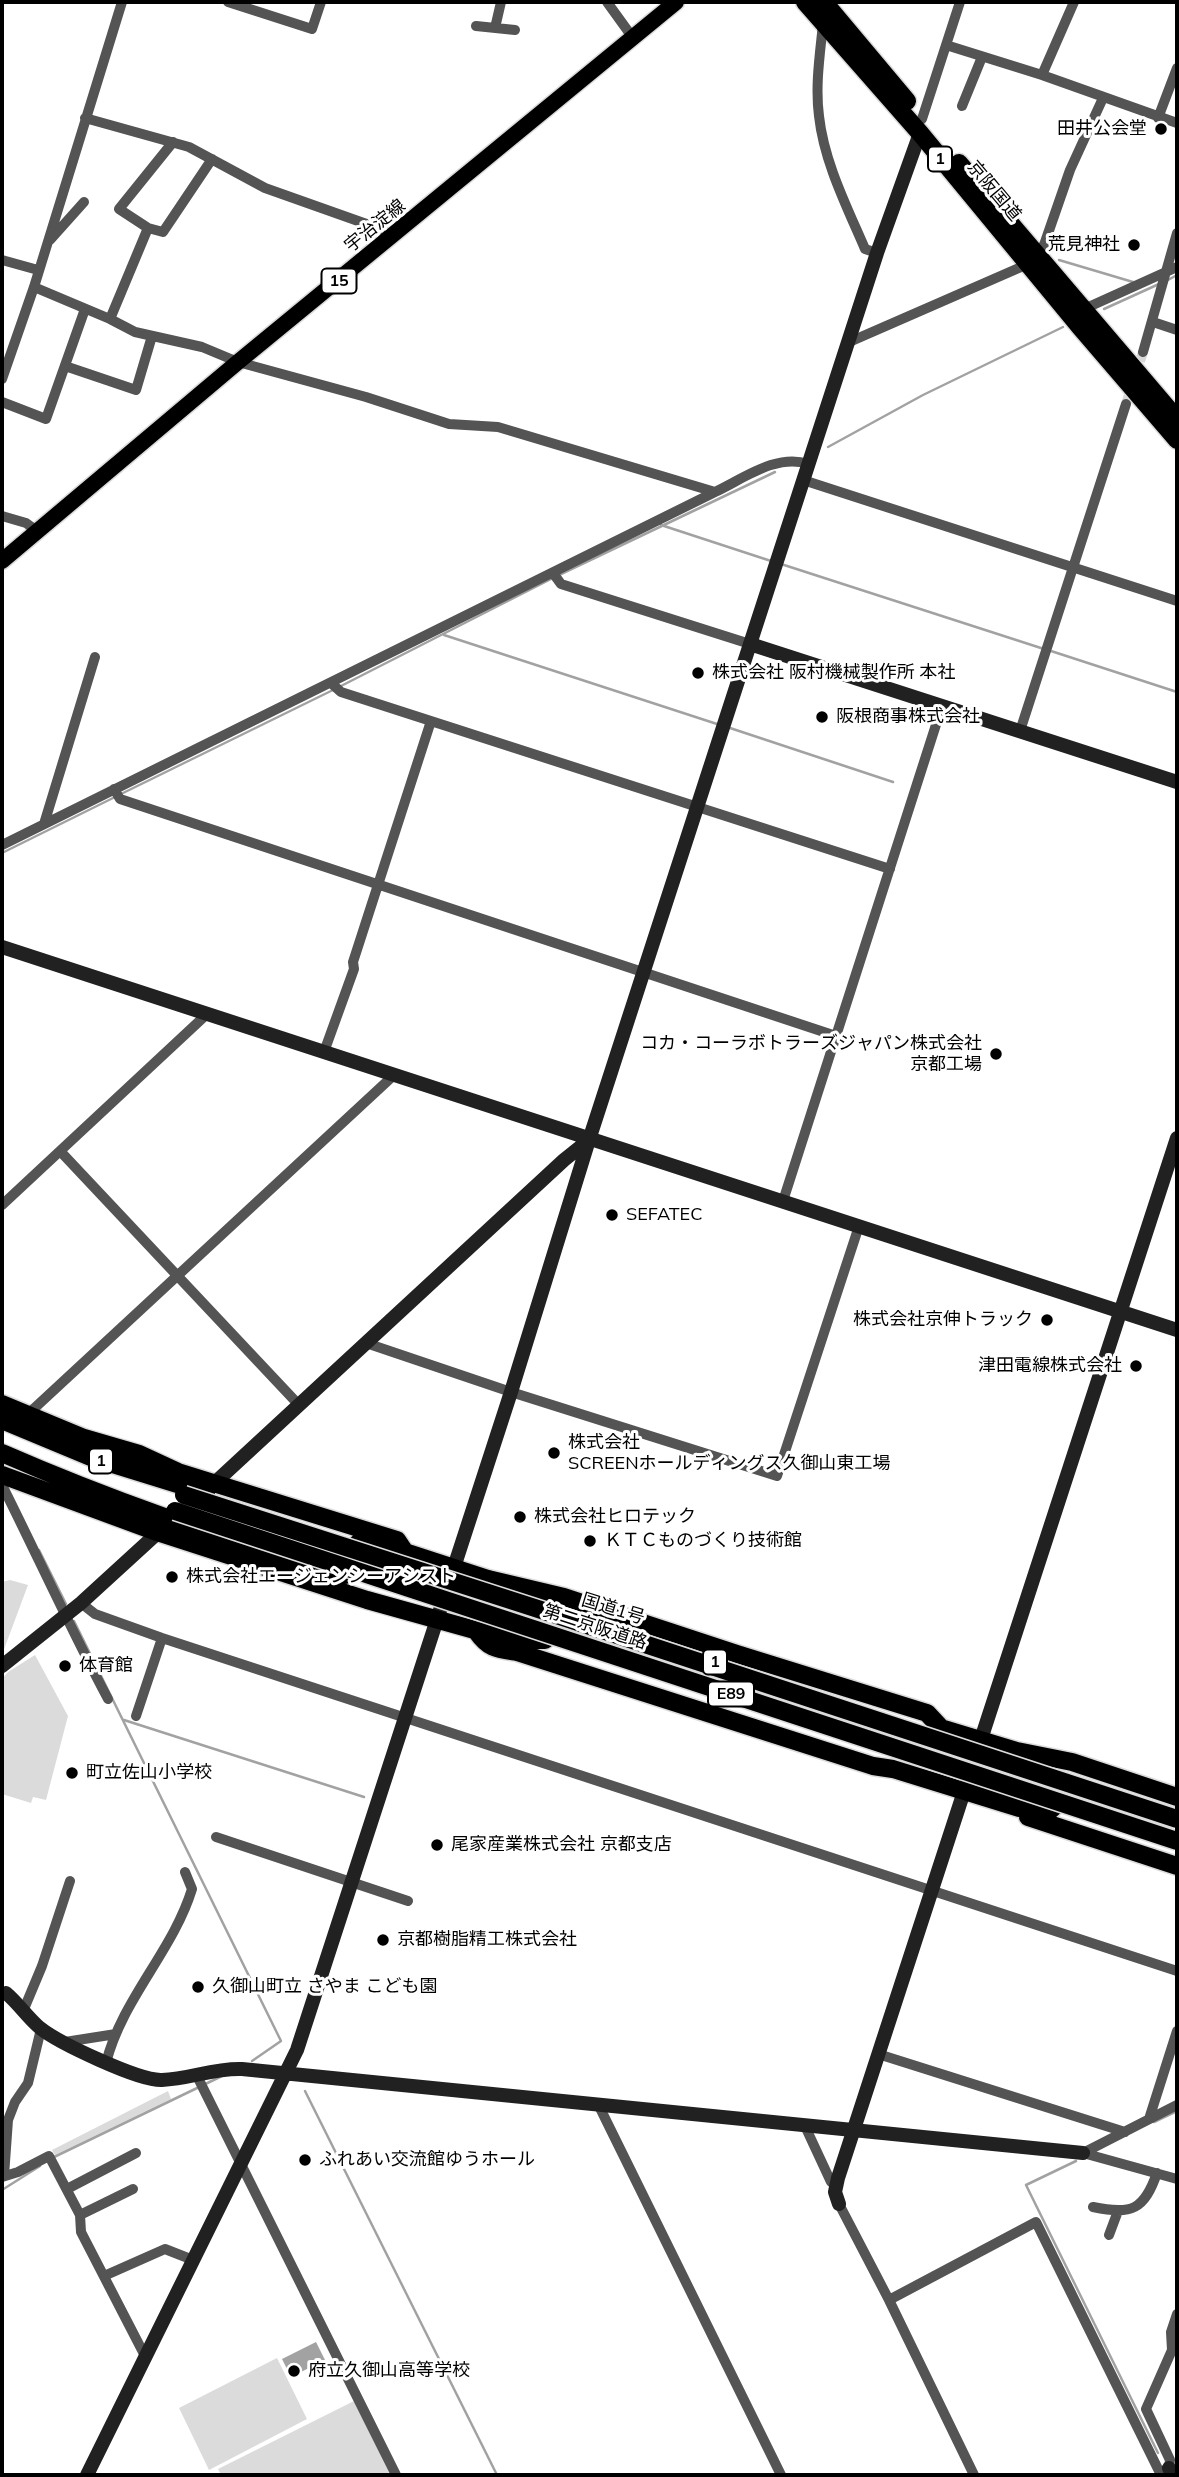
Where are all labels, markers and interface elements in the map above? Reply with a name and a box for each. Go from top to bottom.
place label: 田井公会堂 [1057,118,1147,140]
marker: 田井公会堂 [1153,121,1169,137]
road number: 1 [928,146,952,172]
street label: 京阪国道 [963,156,1025,226]
street label: 宇治淀線 [340,195,410,257]
place label: 荒見神社 [1048,234,1120,256]
marker: 荒見神社 [1126,237,1142,253]
road number: 15 [322,268,356,294]
place label: 株式会社 阪村機械製作所 本社 [712,662,955,684]
marker: 株式会社 阪村機械製作所 本社 [690,665,706,681]
place label: 阪根商事株式会社 [836,706,980,728]
marker: 阪根商事株式会社 [814,709,830,725]
place label: コカ・コーラボトラーズジャパン株式会社 京都工場 [640,1033,982,1076]
marker: コカ・コーラボトラーズジャパン株式会社 京都工場 [988,1046,1004,1062]
place label: SEFATEC [626,1204,702,1226]
marker: SEFATEC [604,1207,620,1223]
place label: 株式会社京伸トラック [853,1309,1033,1331]
marker: 株式会社京伸トラック [1039,1312,1055,1328]
place label: 津田電線株式会社 [978,1355,1122,1377]
marker: 津田電線株式会社 [1128,1358,1144,1374]
place label: 株式会社 SCREENホールディングス久御山東工場 [568,1432,891,1474]
marker: 株式会社 SCREENホールディングス久御山東工場 [546,1445,562,1461]
road number: 1 [89,1448,113,1474]
place label: 株式会社ヒロテック [534,1506,696,1528]
marker: 株式会社ヒロテック [512,1509,528,1525]
place label: ＫＴＣものづくり技術館 [604,1530,802,1552]
marker: ＫＴＣものづくり技術館 [582,1533,598,1549]
place label: 株式会社エージェンシーアシスト [186,1566,456,1588]
marker: 株式会社エージェンシーアシスト [164,1569,180,1585]
street label: 国道1号 [579,1589,647,1629]
street label: 第二京阪道路 [540,1600,650,1654]
road number: 1 [703,1650,727,1674]
place label: 体育館 [79,1655,133,1677]
marker: 体育館 [57,1658,73,1674]
road number: E89 [708,1682,754,1706]
place label: 町立佐山小学校 [86,1762,212,1784]
marker: 町立佐山小学校 [64,1765,80,1781]
place label: 尾家産業株式会社 京都支店 [451,1834,672,1856]
marker: 尾家産業株式会社 京都支店 [429,1837,445,1853]
place label: 京都樹脂精工株式会社 [397,1929,577,1951]
marker: 京都樹脂精工株式会社 [375,1932,391,1948]
place label: 久御山町立 さやま こども園 [212,1976,437,1998]
marker: 久御山町立 さやま こども園 [190,1979,206,1995]
place label: ふれあい交流館ゆうホール [319,2149,535,2171]
marker: ふれあい交流館ゆうホール [297,2152,313,2168]
place label: 府立久御山高等学校 [308,2360,470,2382]
marker: 府立久御山高等学校 [286,2363,302,2379]

